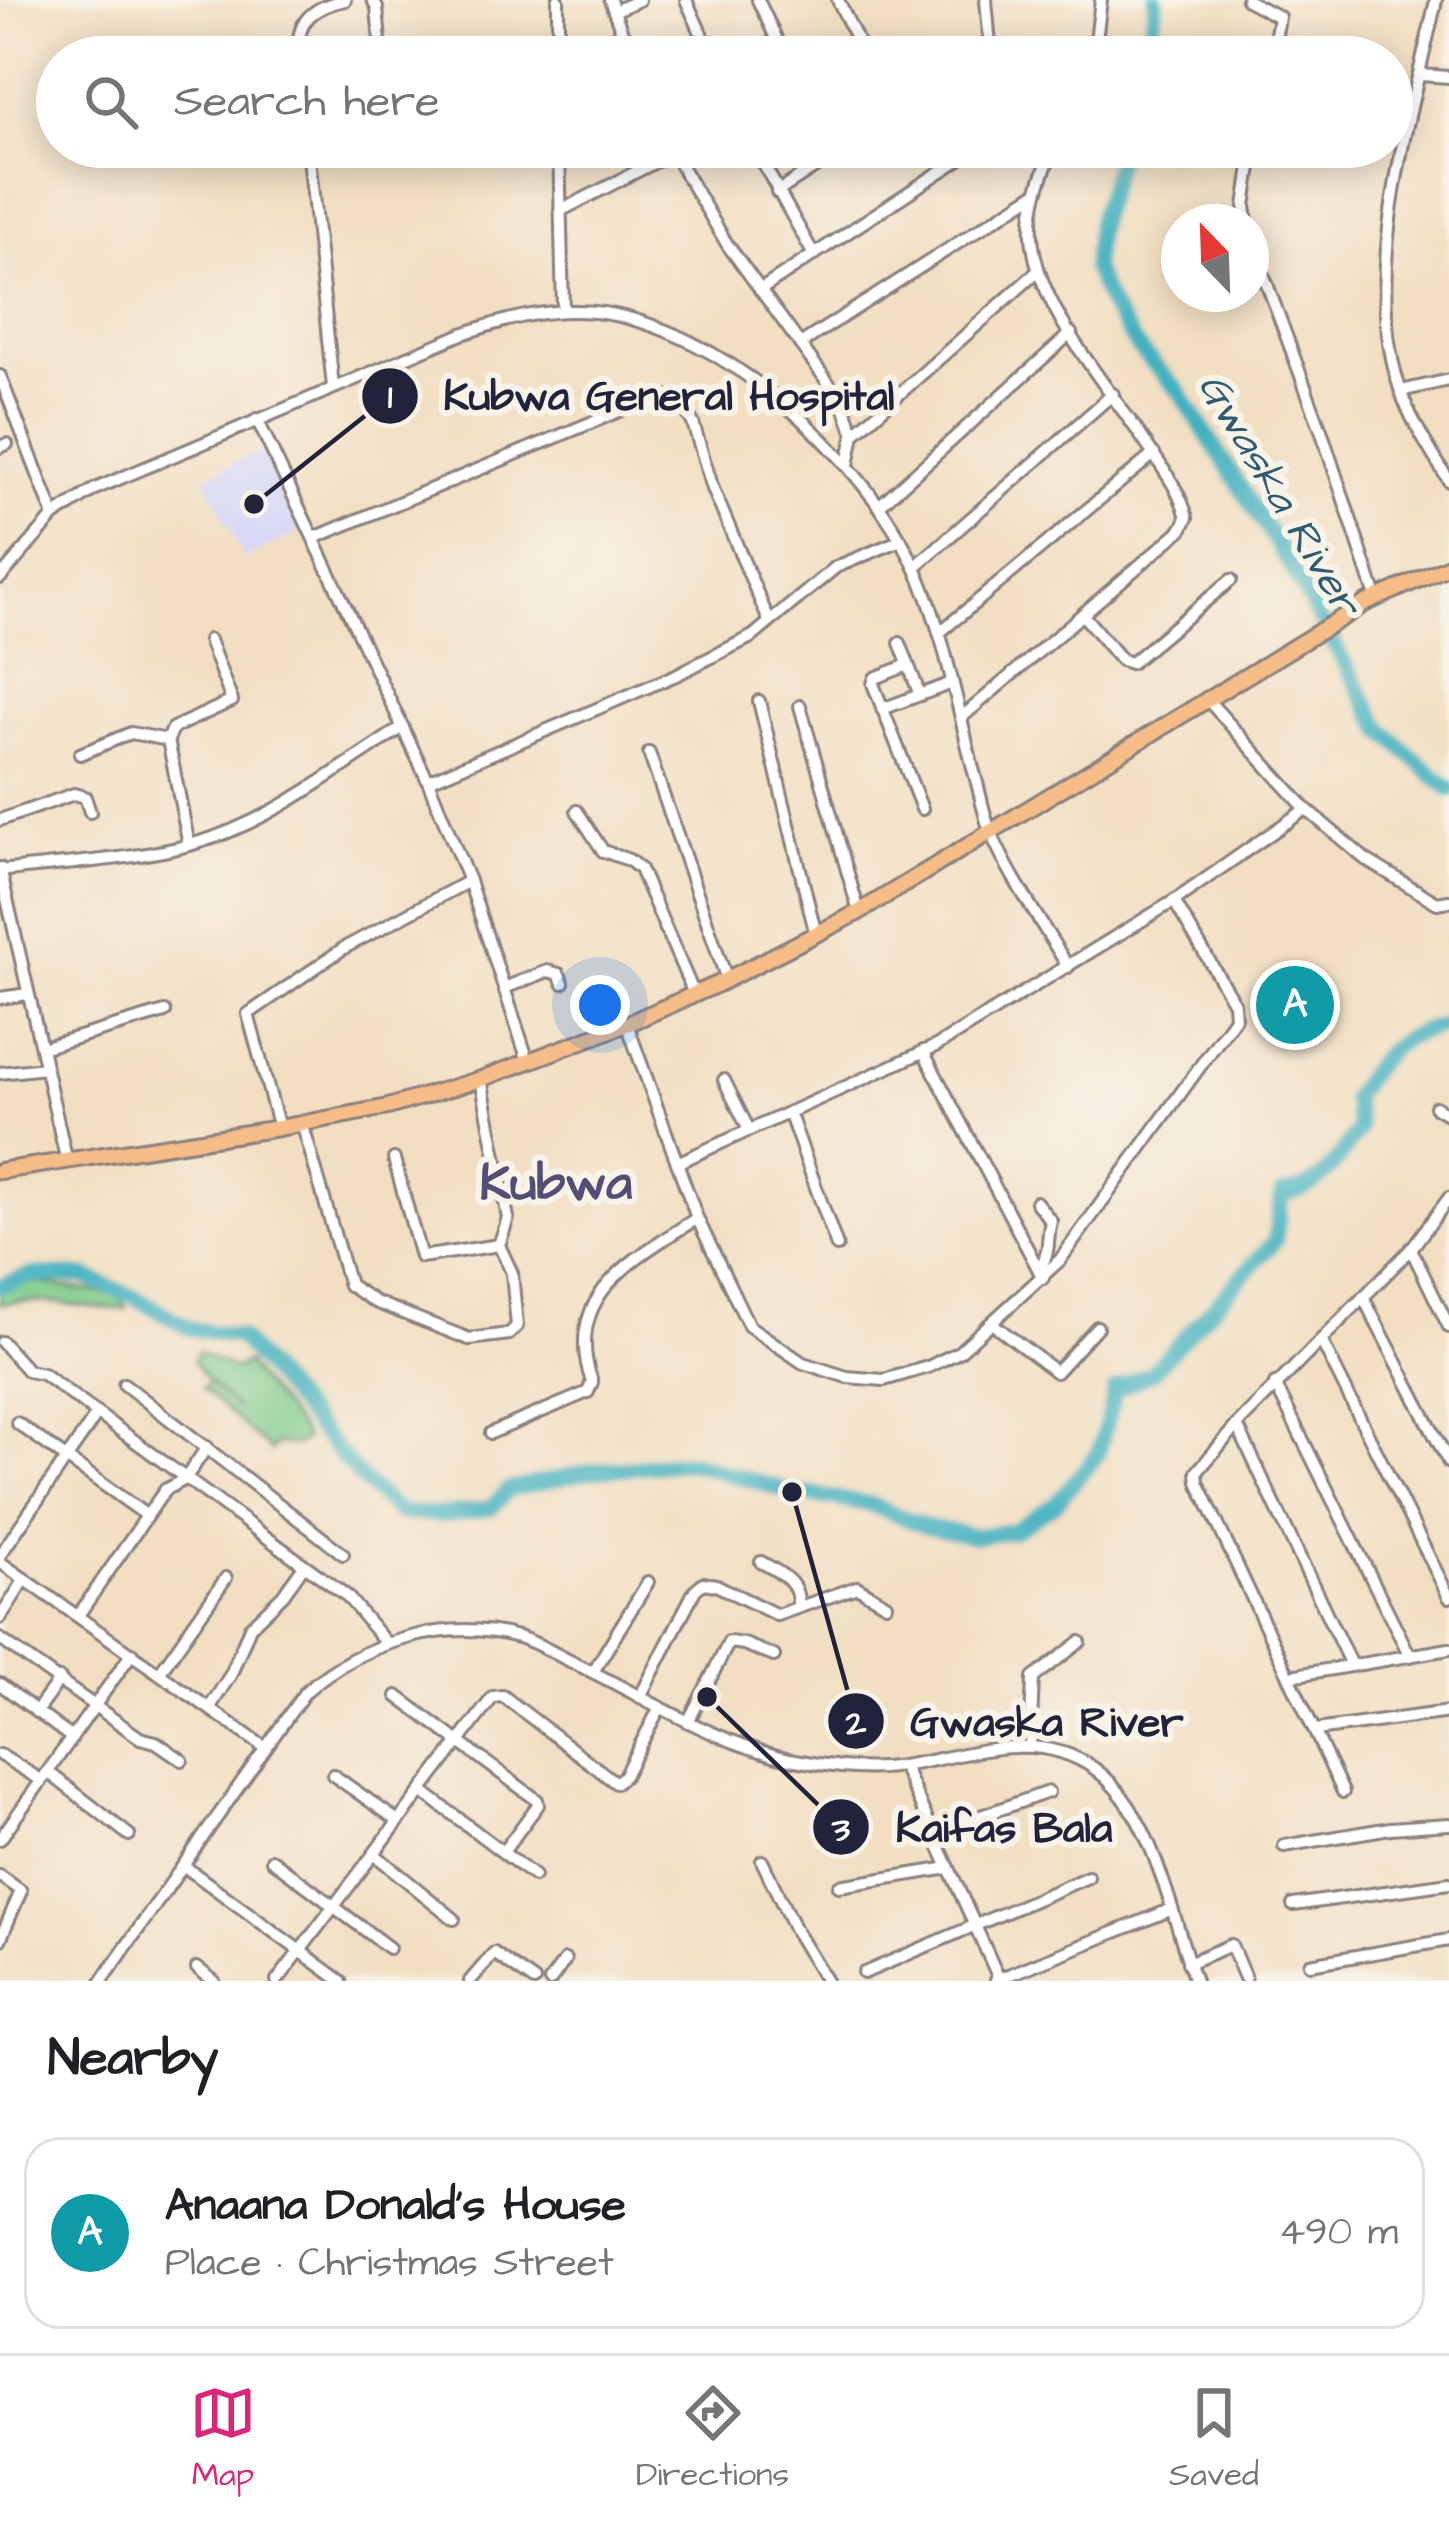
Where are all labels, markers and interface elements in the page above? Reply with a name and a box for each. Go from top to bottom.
search box [36,36,1413,168]
icon: search [78,69,144,135]
text: Search here [174,71,440,133]
north arrow [1161,204,1269,312]
callout: Kubwa General Hospital [360,357,918,435]
water label: Gwaska River [1183,362,1376,630]
text: Kubwa General Hospital [444,369,894,427]
text: 1 [388,372,393,423]
pin: A [1256,960,1334,1050]
your location [570,975,630,1035]
district label: Kubwa [480,1149,632,1220]
callout: Gwaska River [826,1682,1207,1760]
text: Gwaska River [910,1695,1185,1753]
text: 2 [845,1698,867,1749]
callout: Kaifas Bala [811,1788,1136,1866]
text: Kaifas Bala [896,1801,1113,1859]
text: 3 [831,1804,851,1855]
text: Nearby [48,2024,218,2095]
text: Anaana Donald's House [165,2175,626,2237]
text: A [78,2206,102,2260]
text: 490 m [1279,2206,1398,2260]
text: Place · Christmas Street [165,2237,614,2291]
tab: Map [190,2380,256,2498]
tab: Directions [636,2380,789,2498]
tab: Saved [1169,2380,1259,2498]

